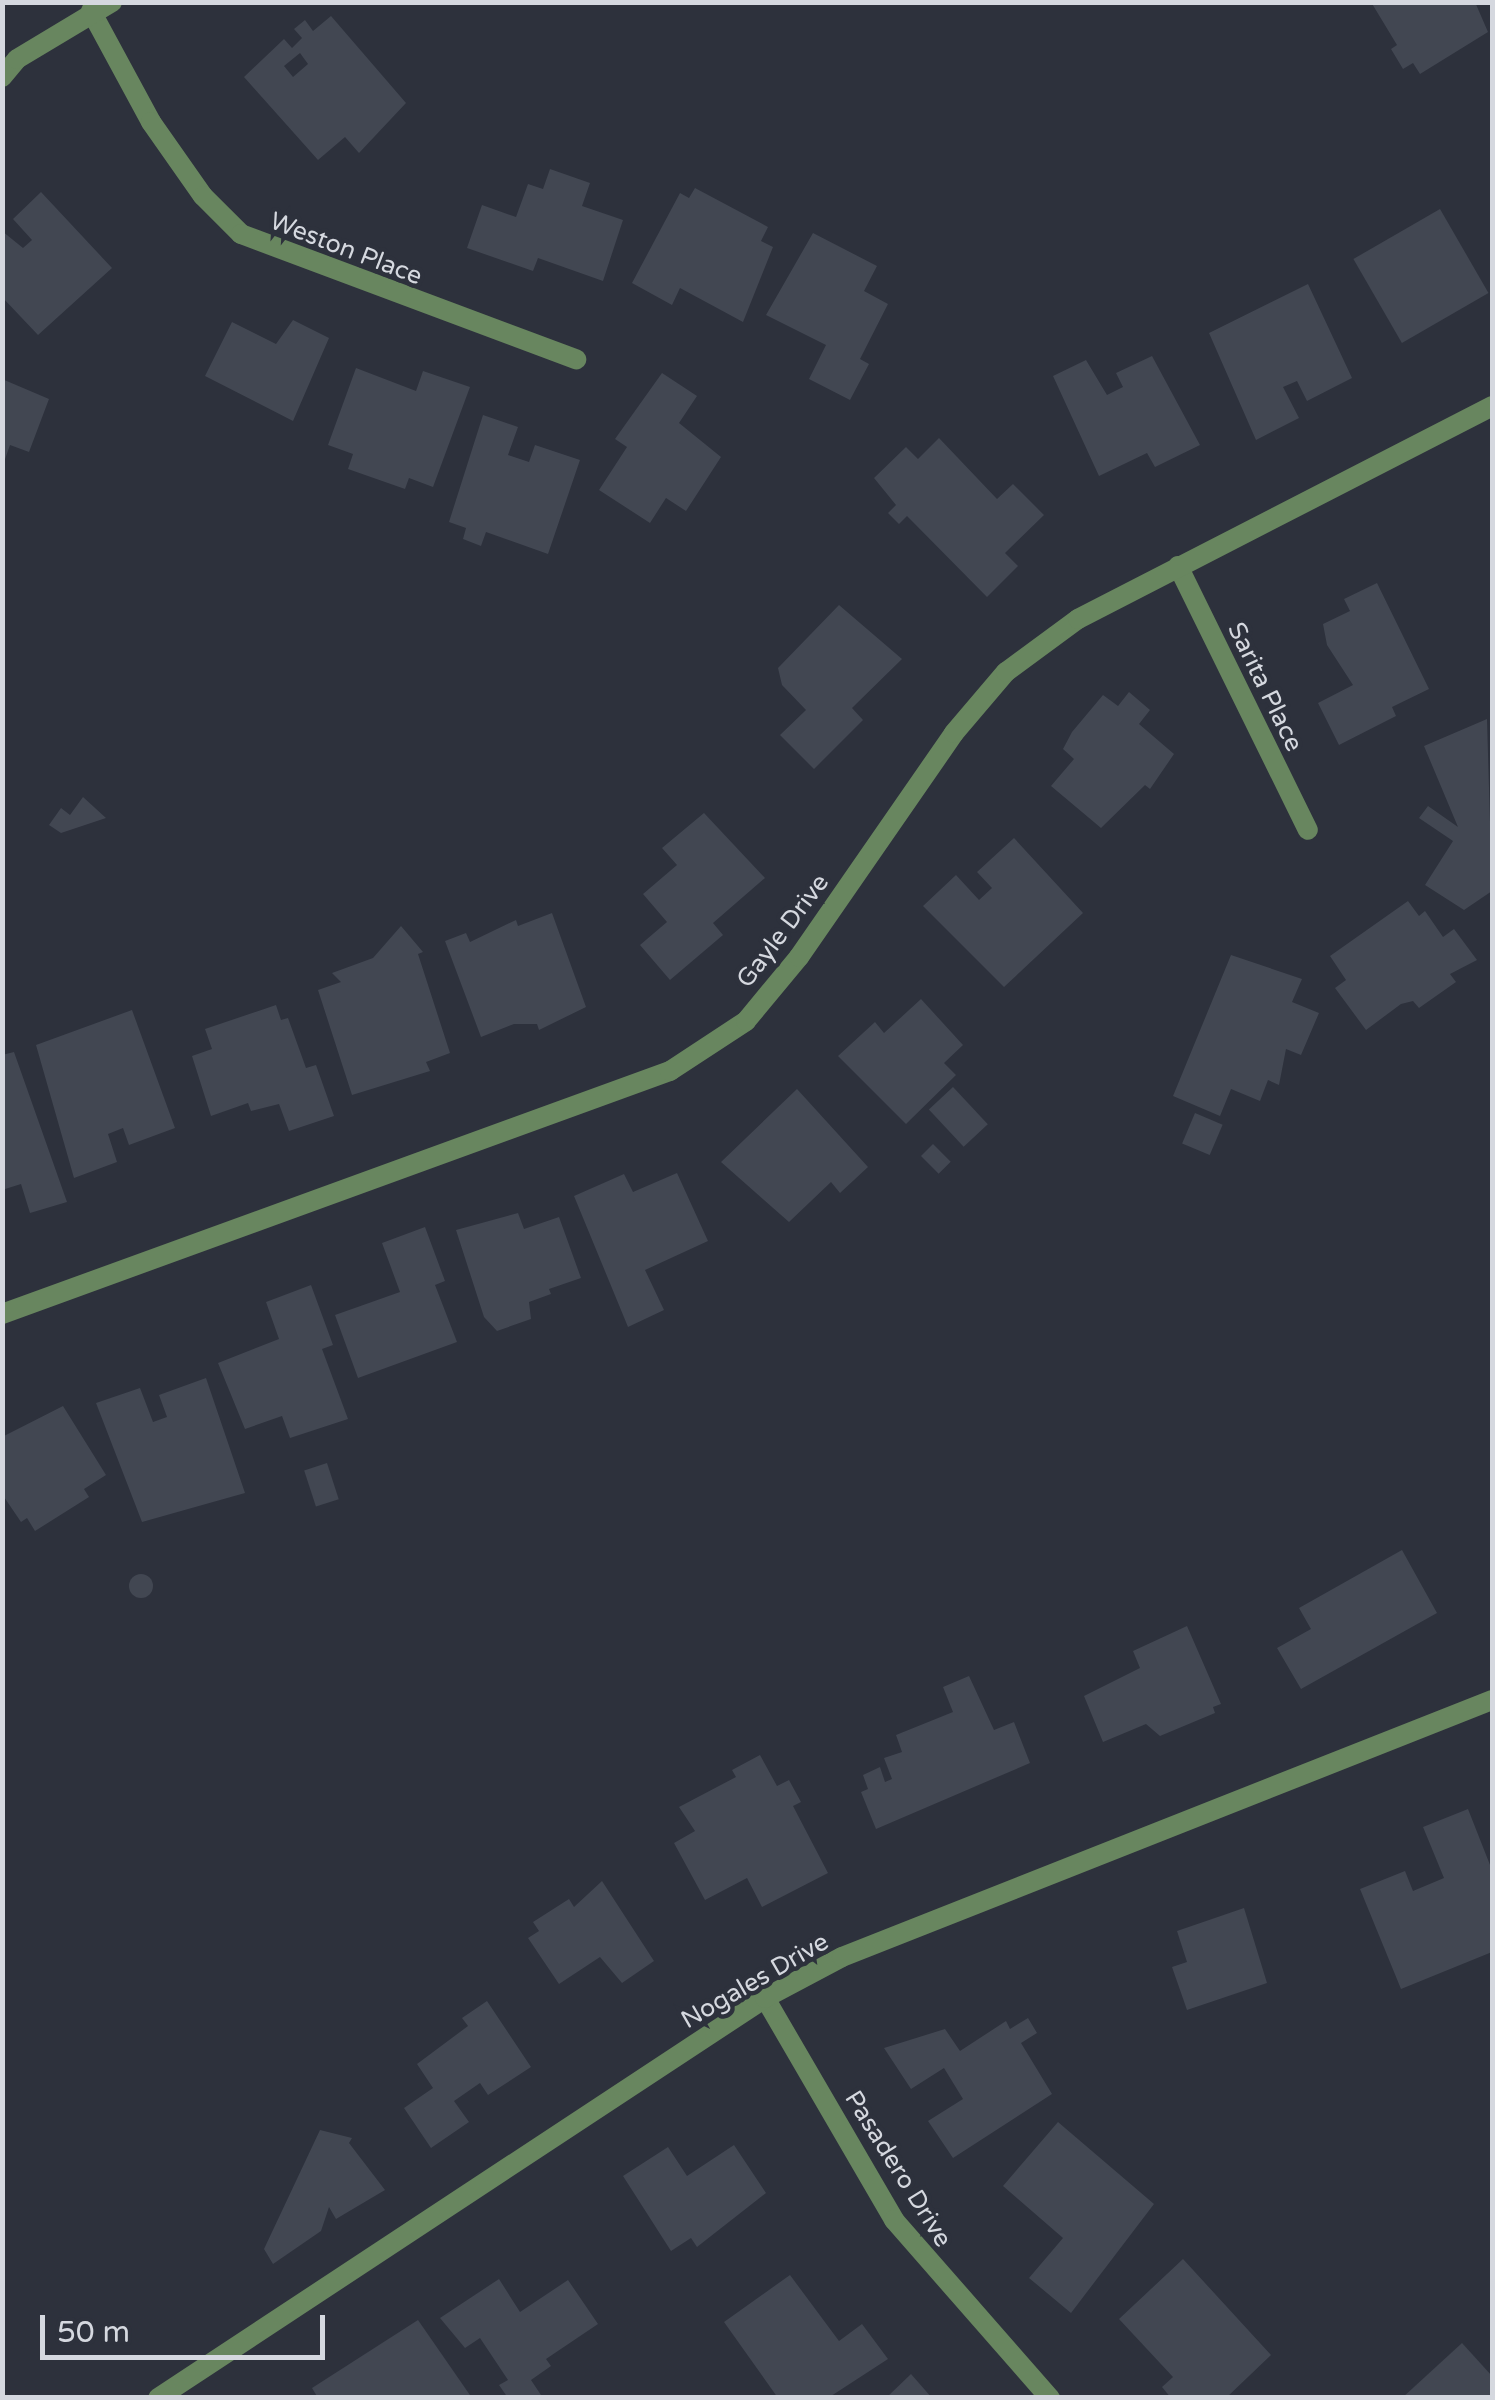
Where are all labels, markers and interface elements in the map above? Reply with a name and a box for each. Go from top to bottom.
street label: Weston Place [266,206,426,292]
street label: Sarita Place [1221,618,1309,756]
street label: Gayle Drive [731,868,835,994]
street label: Nogales Drive [676,1927,834,2035]
street label: Pasadero Drive [838,2085,958,2253]
scale bar [45,2295,330,2357]
text: 50 m [57,2314,130,2351]

